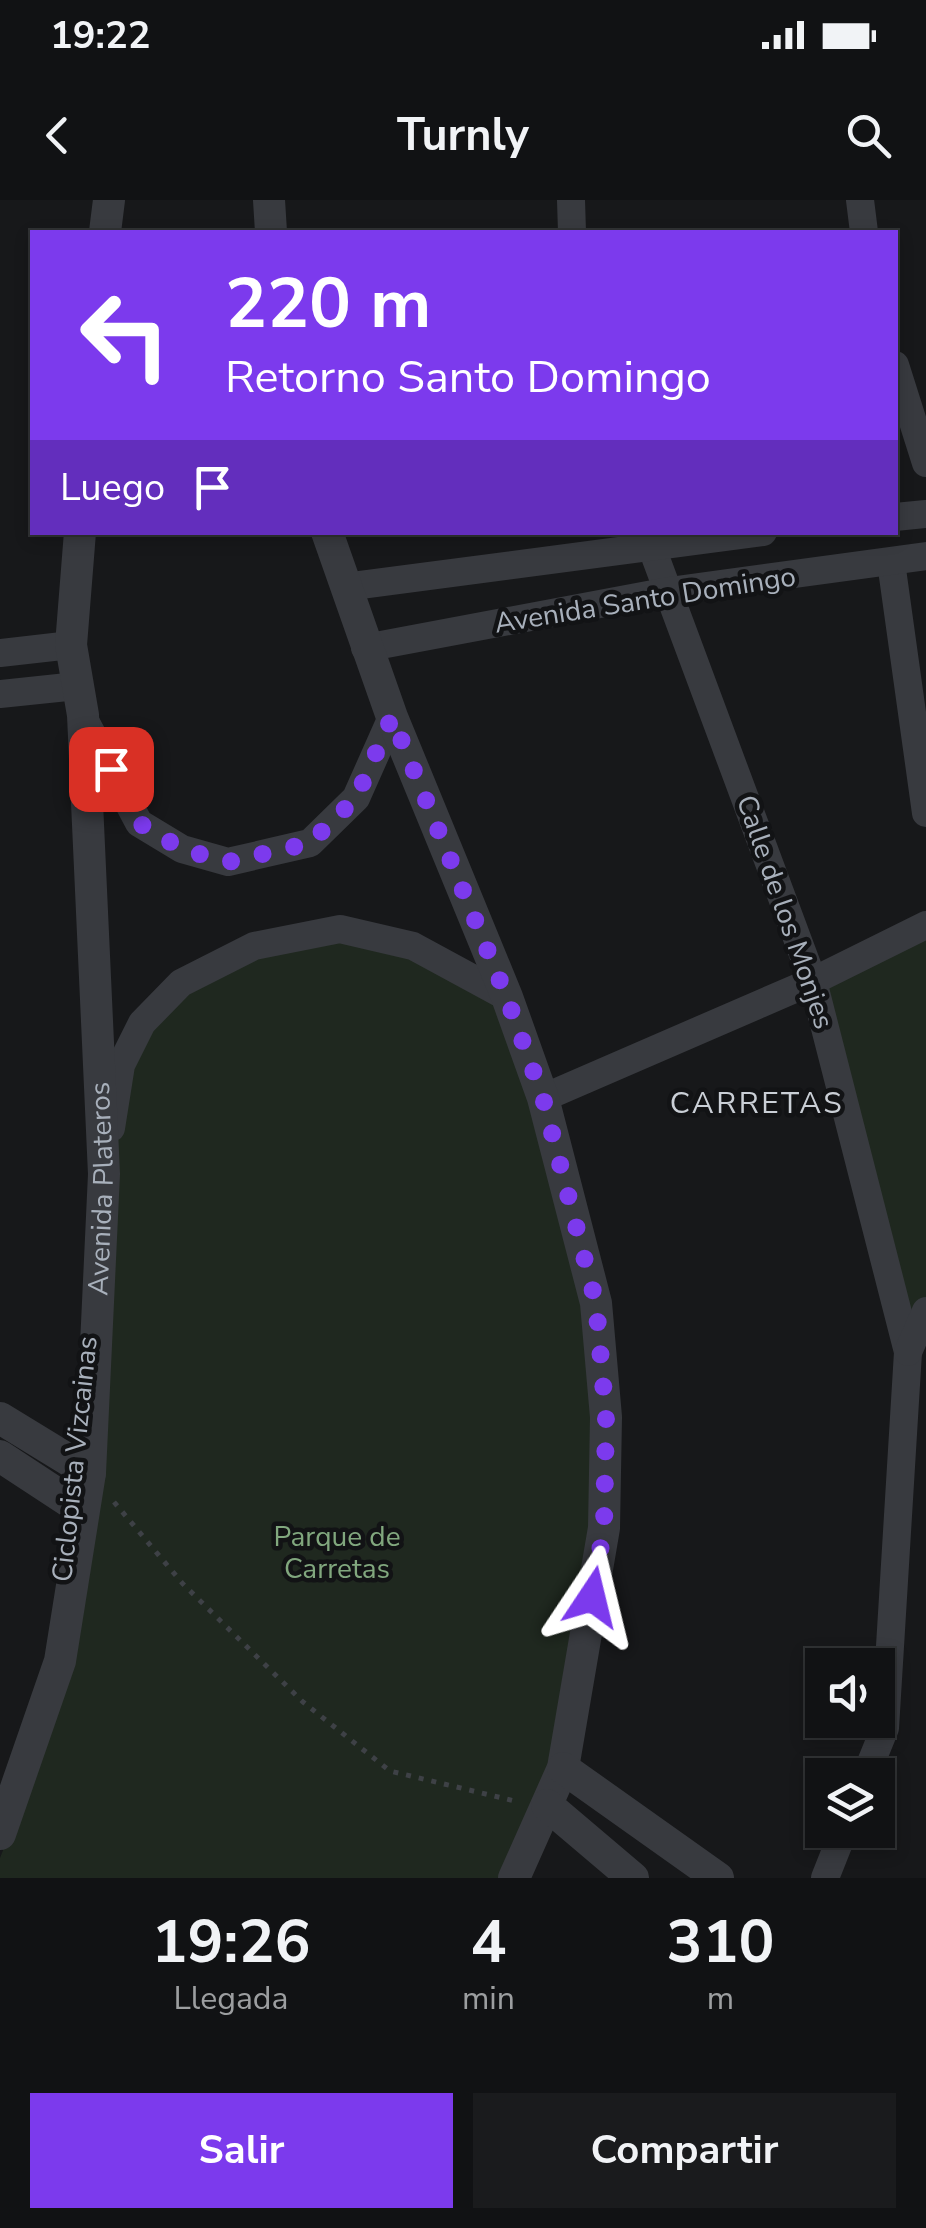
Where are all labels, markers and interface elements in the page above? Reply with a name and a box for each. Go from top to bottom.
text: 19:22 [50,10,151,61]
text: Turnly [397,105,529,166]
icon: back [30,108,85,163]
icon: search [841,108,896,163]
text: 220 m [225,256,431,352]
icon: left [60,270,190,400]
text: Retorno Santo Domingo [225,347,711,408]
icon: arrive [185,460,240,515]
text: Luego [60,462,165,513]
street label: Avenida Santo Domingo [492,557,798,643]
pin [69,727,154,812]
icon: arrive [84,742,139,797]
street label: Calle de los Monjes [727,790,843,1034]
street label: Avenida Plateros [79,1081,123,1297]
district label: CARRETAS [670,1083,844,1124]
street label: Ciclopista Vizcainas [43,1334,107,1584]
park label: Parque de Carretas [273,1518,401,1588]
position arrow [540,1545,644,1649]
map controls [805,1648,895,1848]
button: sound [805,1648,895,1738]
button: layers [805,1758,895,1848]
text: 19:26 [152,1901,310,1983]
text: 4 [470,1901,506,1983]
text: 310 [666,1901,774,1983]
text: Llegada [173,1977,288,2020]
text: min [462,1977,515,2020]
text: m [707,1977,734,2020]
button: Salir [30,2093,453,2208]
button: Compartir [473,2093,896,2208]

